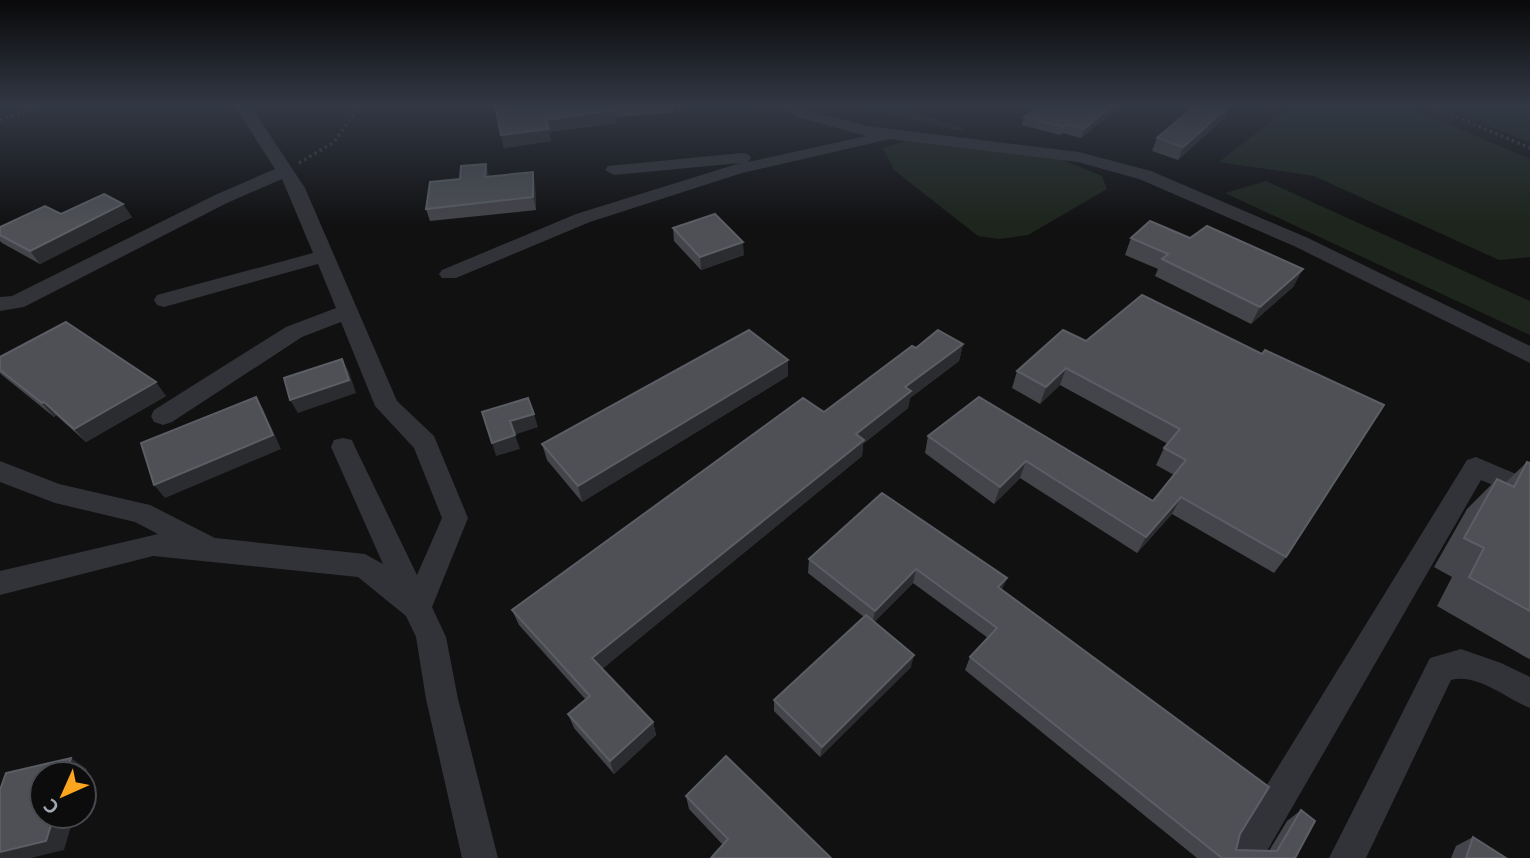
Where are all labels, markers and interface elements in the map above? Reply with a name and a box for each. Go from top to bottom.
north arrow [28,760,98,830]
text: С [39,795,63,819]

